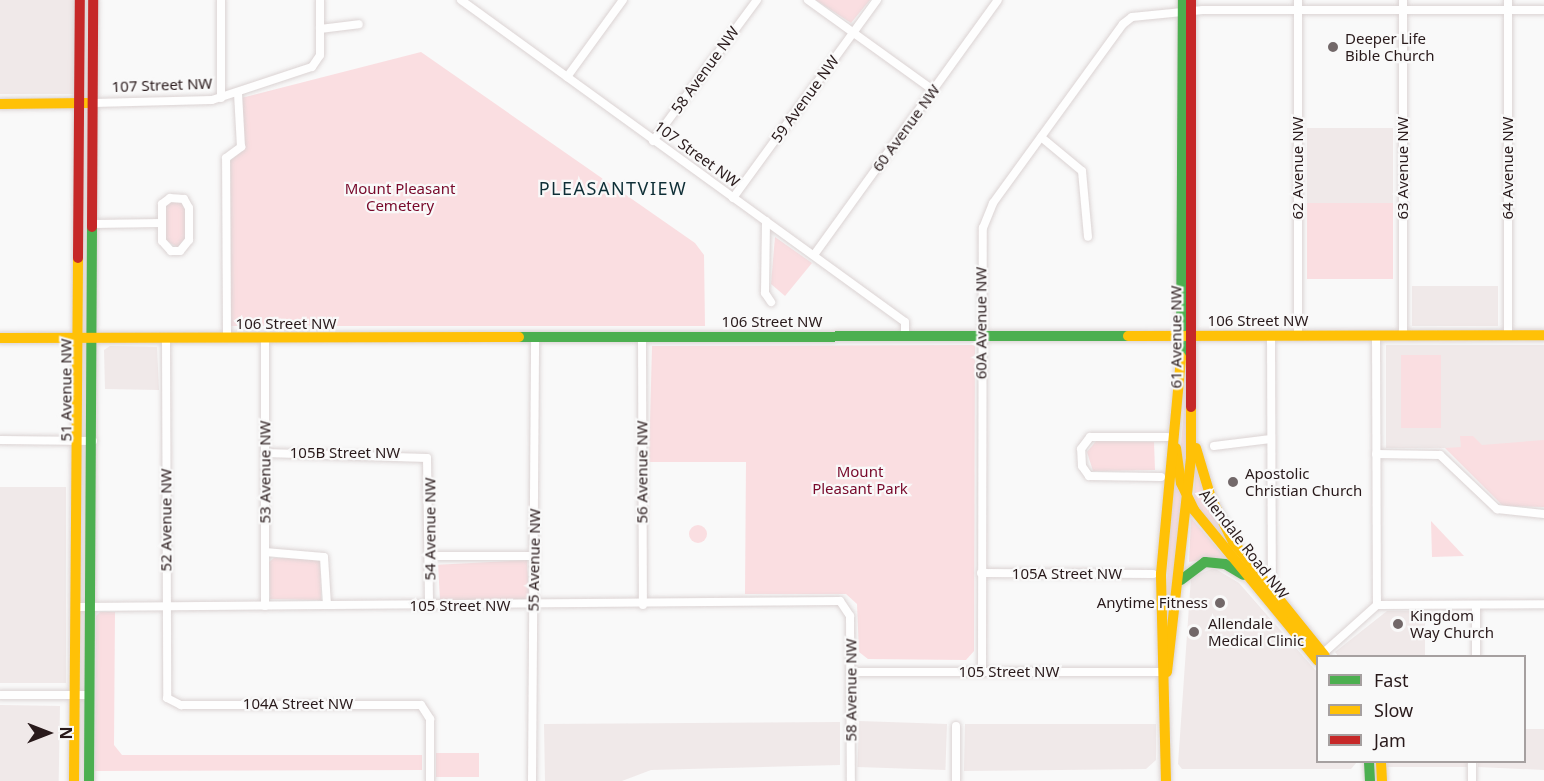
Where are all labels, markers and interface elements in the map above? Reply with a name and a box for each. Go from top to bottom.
street label: 58 Avenue NW [667,23,743,117]
place label: Deeper Life Bible Church [1345,29,1434,64]
marker: Deeper Life Bible Church [1326,40,1340,54]
street label: 59 Avenue NW [767,52,843,146]
street label: 107 Street NW [111,74,213,96]
street label: 60 Avenue NW [868,81,944,175]
street label: 107 Street NW [651,117,743,191]
street label: 62 Avenue NW [1289,117,1307,219]
street label: 63 Avenue NW [1394,117,1412,219]
street label: 64 Avenue NW [1499,117,1517,219]
district label: PLEASANTVIEW [539,177,687,199]
park label: Mount Pleasant Cemetery [345,179,455,214]
street label: 60A Avenue NW [972,267,990,379]
street label: 61 Avenue NW [1167,286,1185,388]
street label: 106 Street NW [1208,312,1308,330]
street label: 106 Street NW [722,313,822,331]
street label: 106 Street NW [236,315,336,333]
street label: 51 Avenue NW [57,339,75,441]
street label: 53 Avenue NW [256,421,274,523]
street label: 56 Avenue NW [633,421,651,523]
street label: 105B Street NW [290,444,400,462]
park label: Mount Pleasant Park [812,462,908,497]
place label: Apostolic Christian Church [1245,464,1362,499]
street label: 52 Avenue NW [157,469,175,571]
marker: Apostolic Christian Church [1226,475,1240,489]
street label: 54 Avenue NW [421,478,439,580]
street label: Allendale Road NW [1196,486,1292,602]
street label: 55 Avenue NW [524,508,544,612]
street label: 105A Street NW [1012,565,1122,583]
place label: Anytime Fitness [1097,594,1208,612]
marker: Anytime Fitness [1213,596,1227,610]
street label: 105 Street NW [410,597,510,615]
place label: Kingdom Way Church [1410,606,1494,641]
place label: Allendale Medical Clinic [1208,614,1304,649]
marker: Kingdom Way Church [1391,617,1405,631]
marker: Allendale Medical Clinic [1185,623,1203,641]
street label: 58 Avenue NW [842,639,860,741]
legend [1316,655,1526,763]
street label: 105 Street NW [959,663,1059,681]
text: Fast [1374,668,1409,692]
street label: 104A Street NW [243,695,353,713]
text: Slow [1374,698,1413,722]
north arrow [18,703,78,763]
text: N [55,726,77,740]
text: Jam [1374,728,1406,752]

